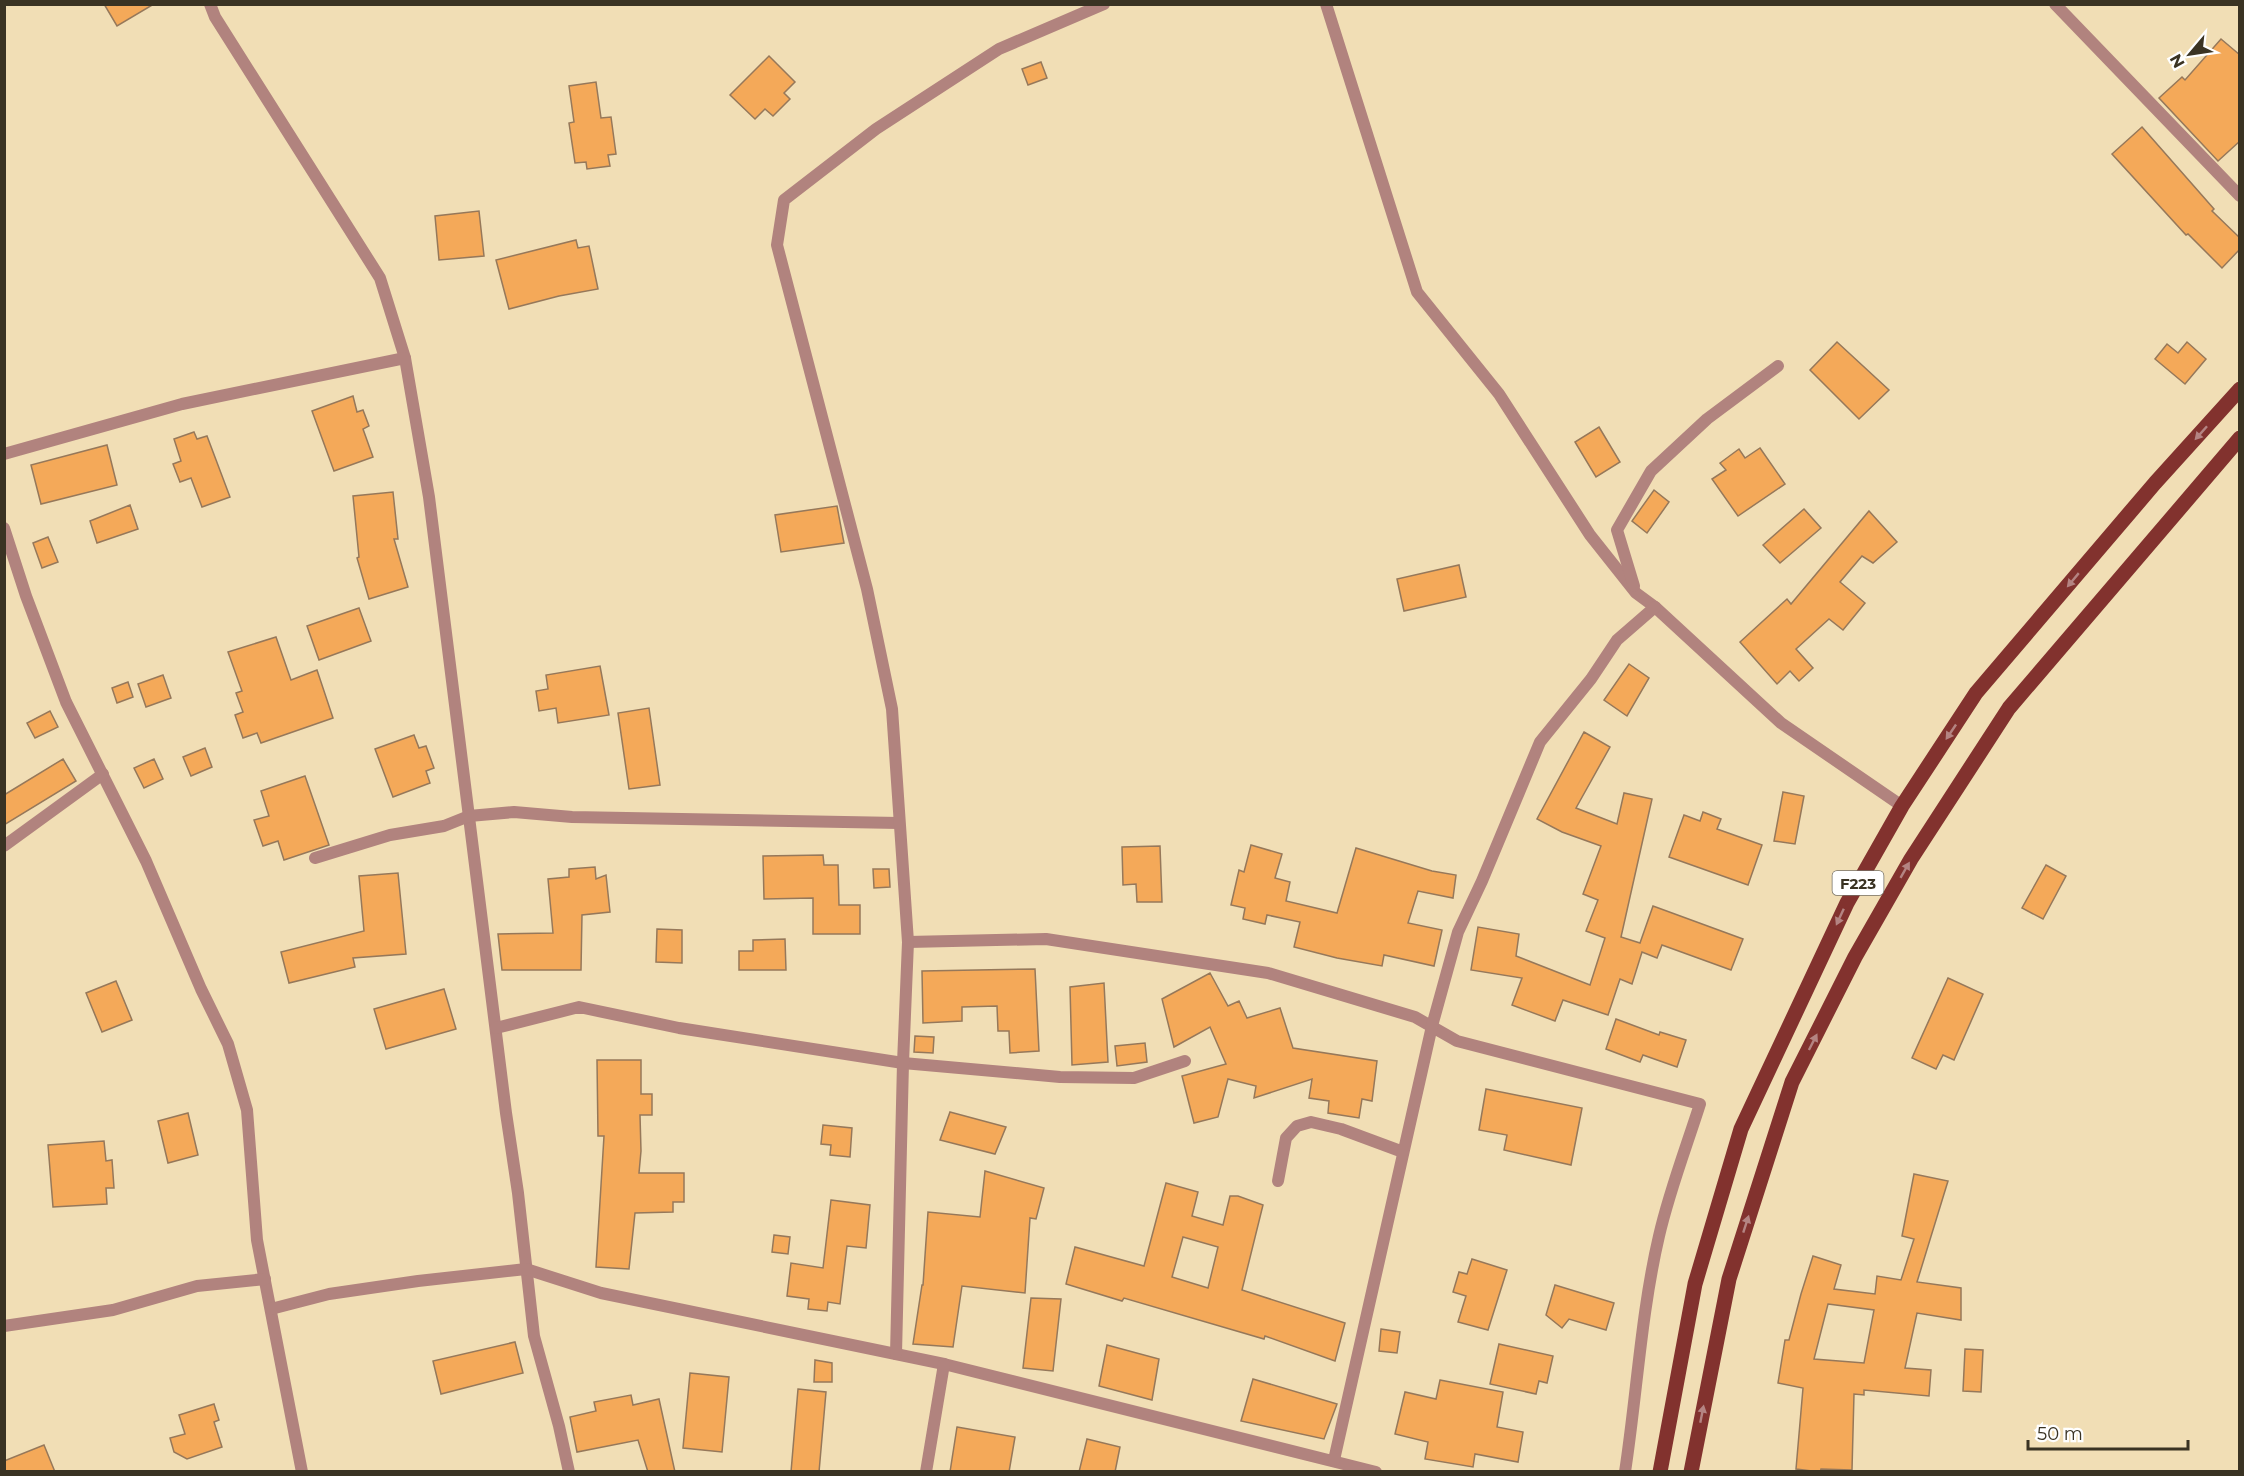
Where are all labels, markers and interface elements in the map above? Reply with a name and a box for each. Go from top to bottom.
north arrow [2160,24,2220,84]
text: N [2166,51,2189,71]
one-way arrow [2195,425,2208,440]
one-way arrow [2067,572,2080,587]
one-way arrow [1945,724,1956,740]
one-way arrow [1900,861,1910,878]
road number: F223 [1832,871,1884,895]
one-way arrow [1836,909,1845,926]
one-way arrow [1808,1033,1818,1050]
one-way arrow [1742,1215,1751,1233]
one-way arrow [1698,1404,1707,1423]
scale bar [2028,1413,2188,1451]
text: 50 m [2037,1423,2083,1445]

